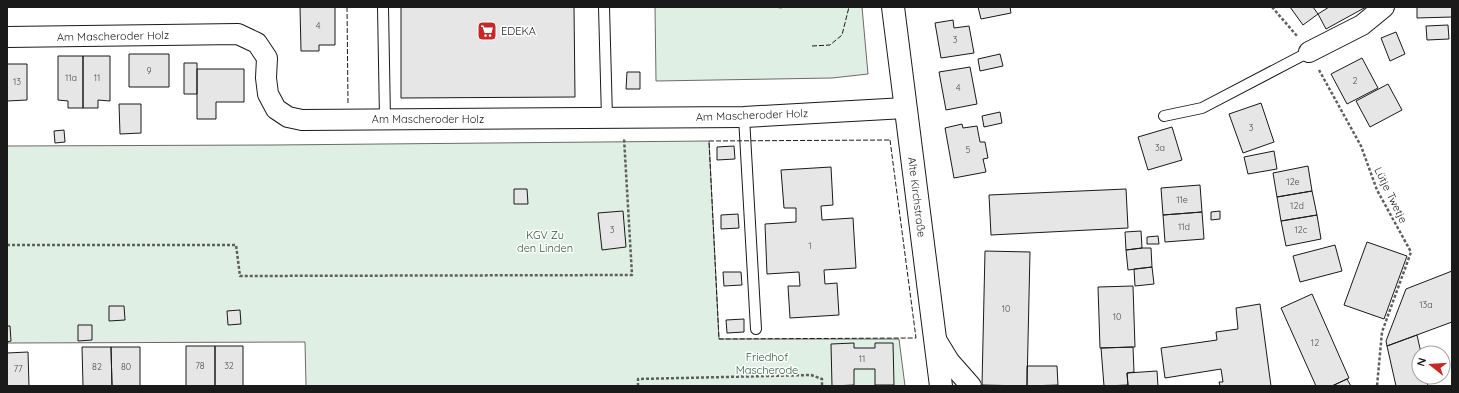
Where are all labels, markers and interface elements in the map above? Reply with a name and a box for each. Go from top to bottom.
house number: 4 [316,20,321,31]
supermarket icon: EDEKA [476,20,498,42]
place label: EDEKA [501,24,536,38]
street label: Am Mascheroder Holz [57,28,169,44]
house number: 3 [953,34,958,45]
house number: 9 [146,65,152,76]
house number: 11a [65,72,77,83]
house number: 11 [94,72,100,83]
house number: 2 [1353,75,1358,86]
house number: 13 [13,76,21,87]
house number: 4 [956,82,961,93]
street label: Am Mascheroder Holz [696,106,808,124]
street label: Am Mascheroder Holz [372,112,484,126]
house number: 3 [1249,122,1254,133]
house number: 3a [1155,142,1165,153]
house number: 5 [966,144,971,155]
street label: Alte Kirchstraße [905,156,929,238]
street label: Lütje Twetje [1371,165,1411,225]
house number: 12e [1286,176,1300,187]
house number: 11e [1176,194,1188,205]
house number: 12d [1290,200,1304,211]
house number: 11d [1178,221,1190,232]
house number: 3 [610,224,615,235]
house number: 12c [1295,224,1308,235]
park label: KGV Zu den Linden [517,228,573,255]
house number: 1 [808,240,812,251]
house number: 13a [1419,299,1433,310]
house number: 10 [1002,303,1010,314]
house number: 10 [1113,311,1121,322]
house number: 12 [1311,337,1319,348]
north arrow [1411,345,1451,385]
park label: Friedhof Mascherode [736,350,798,377]
house number: 11 [859,353,865,364]
text: N [1414,356,1429,368]
house number: 78 [195,360,205,371]
house number: 32 [224,360,234,371]
house number: 82 [92,361,102,372]
house number: 80 [121,361,131,372]
house number: 77 [13,363,23,374]

